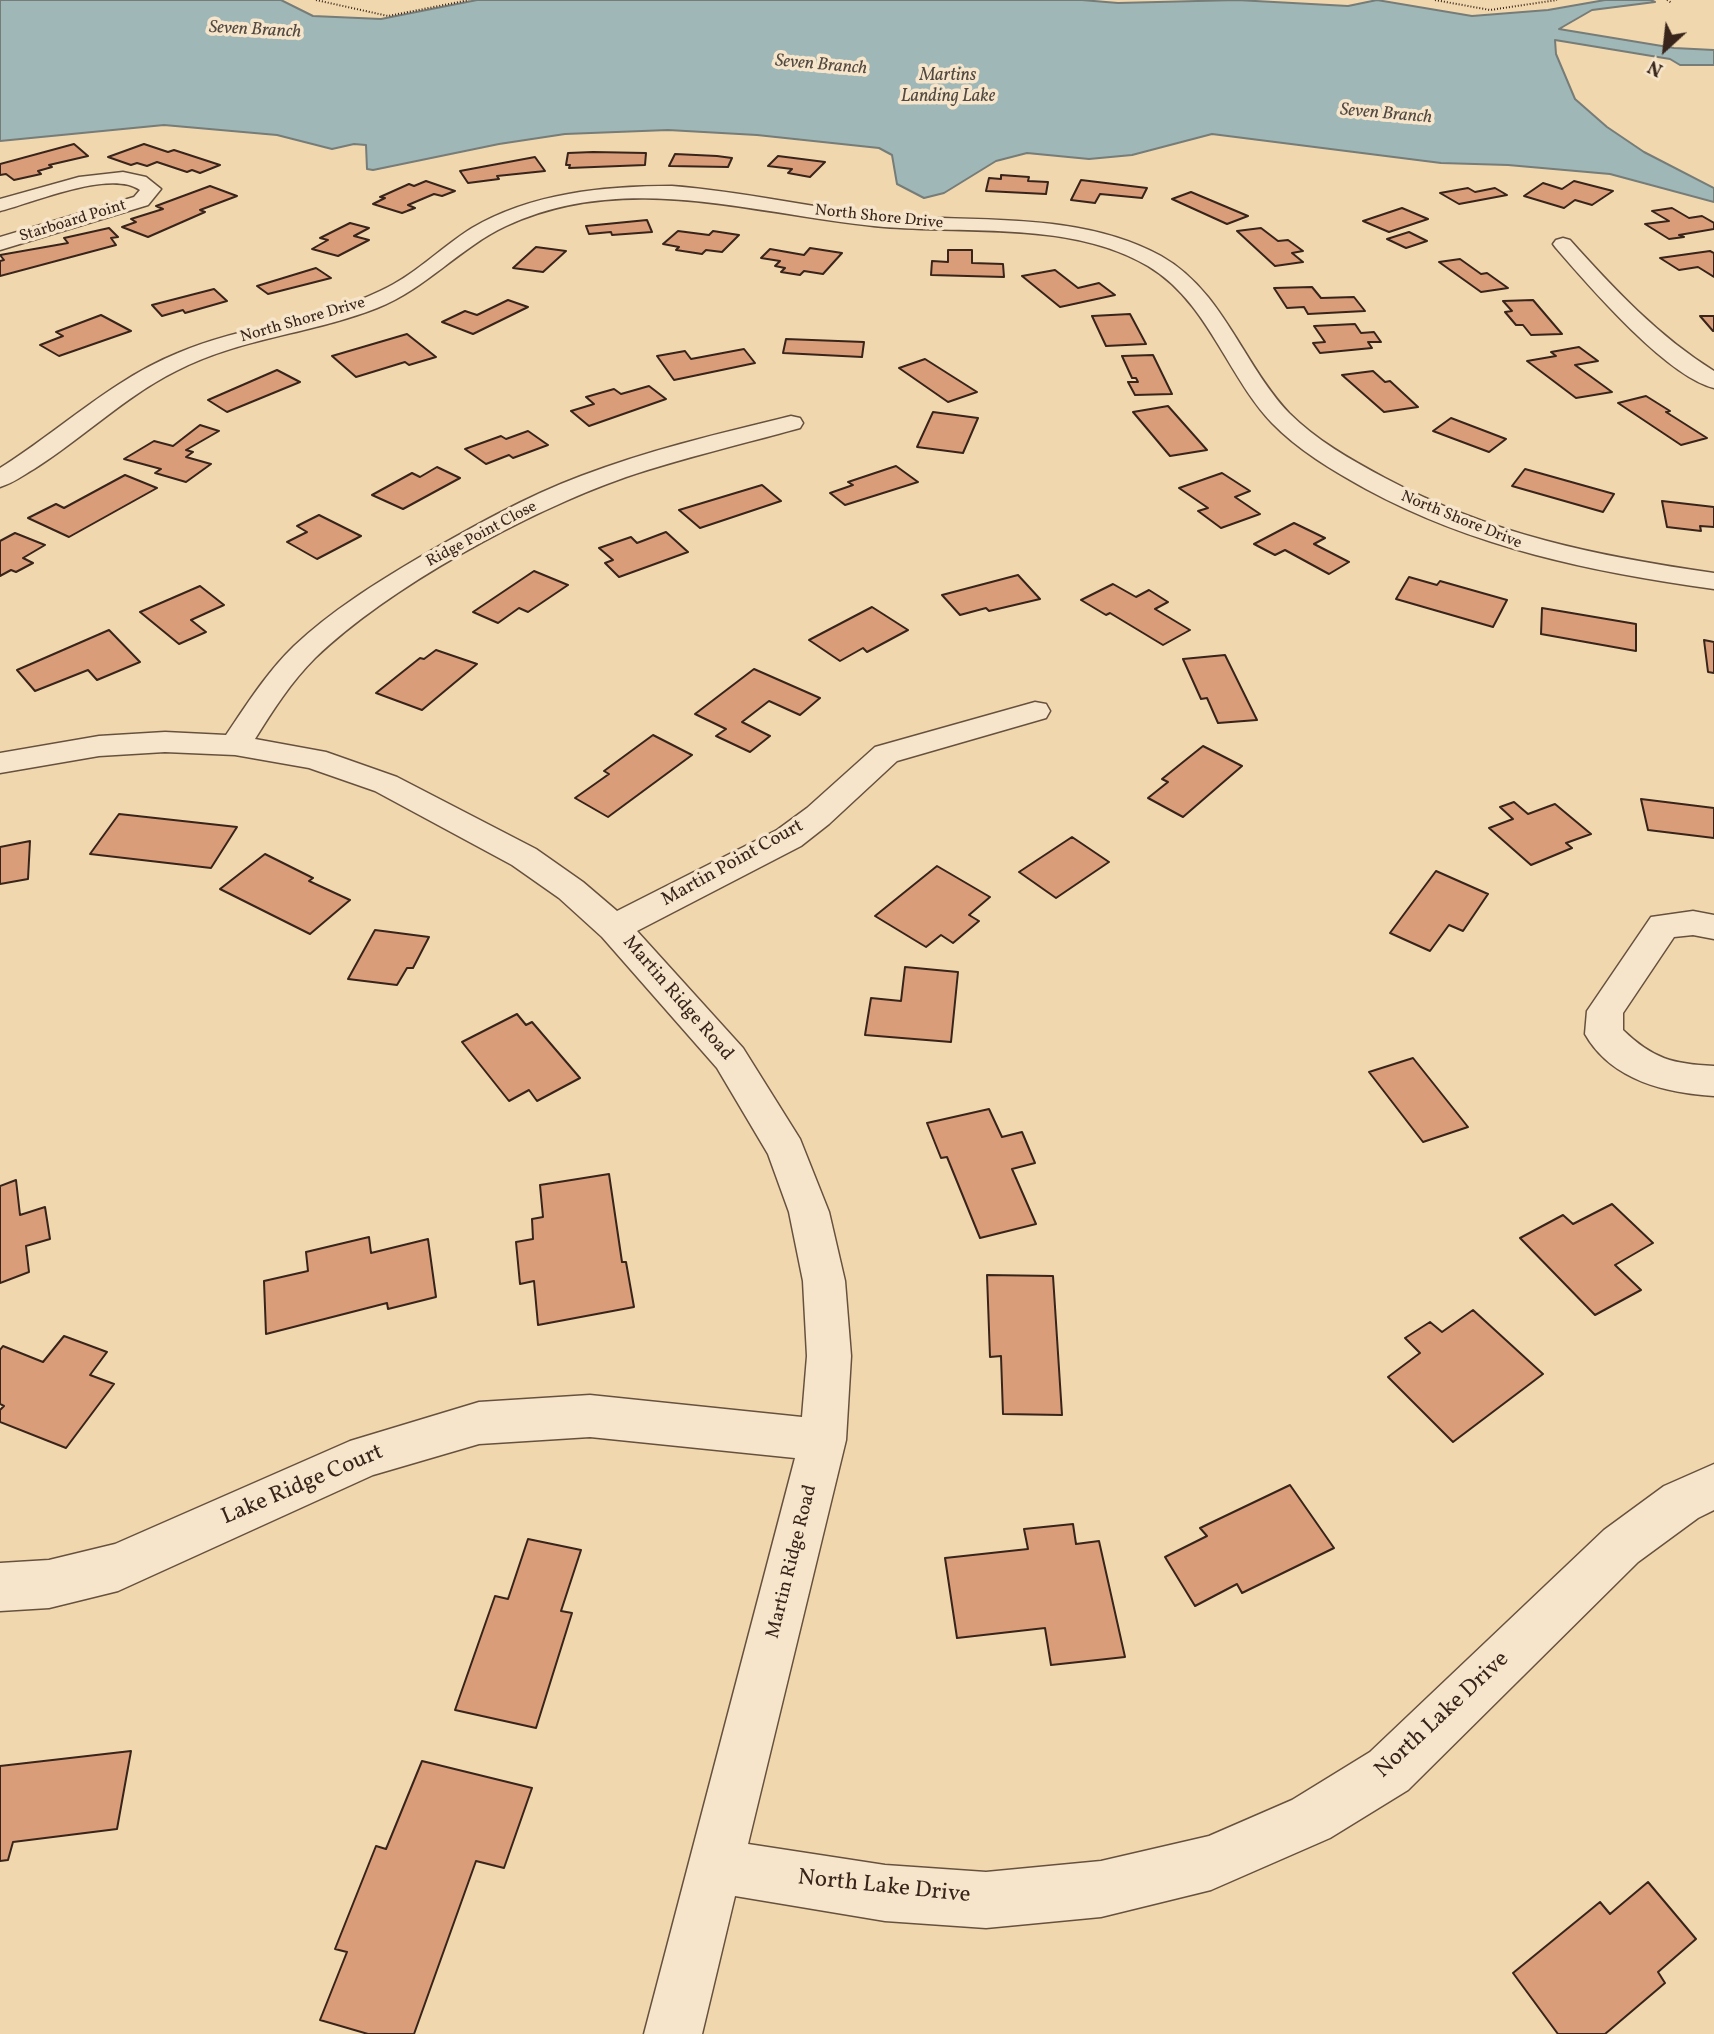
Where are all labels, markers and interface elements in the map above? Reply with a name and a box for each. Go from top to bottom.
north arrow [1630,14,1700,84]
water label: Seven Branch [208,18,302,44]
water label: Seven Branch [774,51,868,81]
text: N [1643,53,1668,82]
water label: Martins Landing Lake [901,66,995,108]
water label: Seven Branch [1339,100,1433,130]
street label: Starboard Point [17,197,129,247]
street label: North Shore Drive [814,202,944,234]
street label: North Shore Drive [238,294,368,348]
street label: North Shore Drive [1398,488,1524,554]
street label: Ridge Point Close [423,498,541,572]
street label: Martin Point Court [658,816,808,912]
street label: Martin Ridge Road [617,932,737,1066]
street label: Lake Ridge Court [218,1440,388,1532]
street label: Martin Ridge Road [763,1483,823,1641]
street label: North Lake Drive [1370,1647,1516,1785]
street label: North Lake Drive [796,1865,972,1911]

